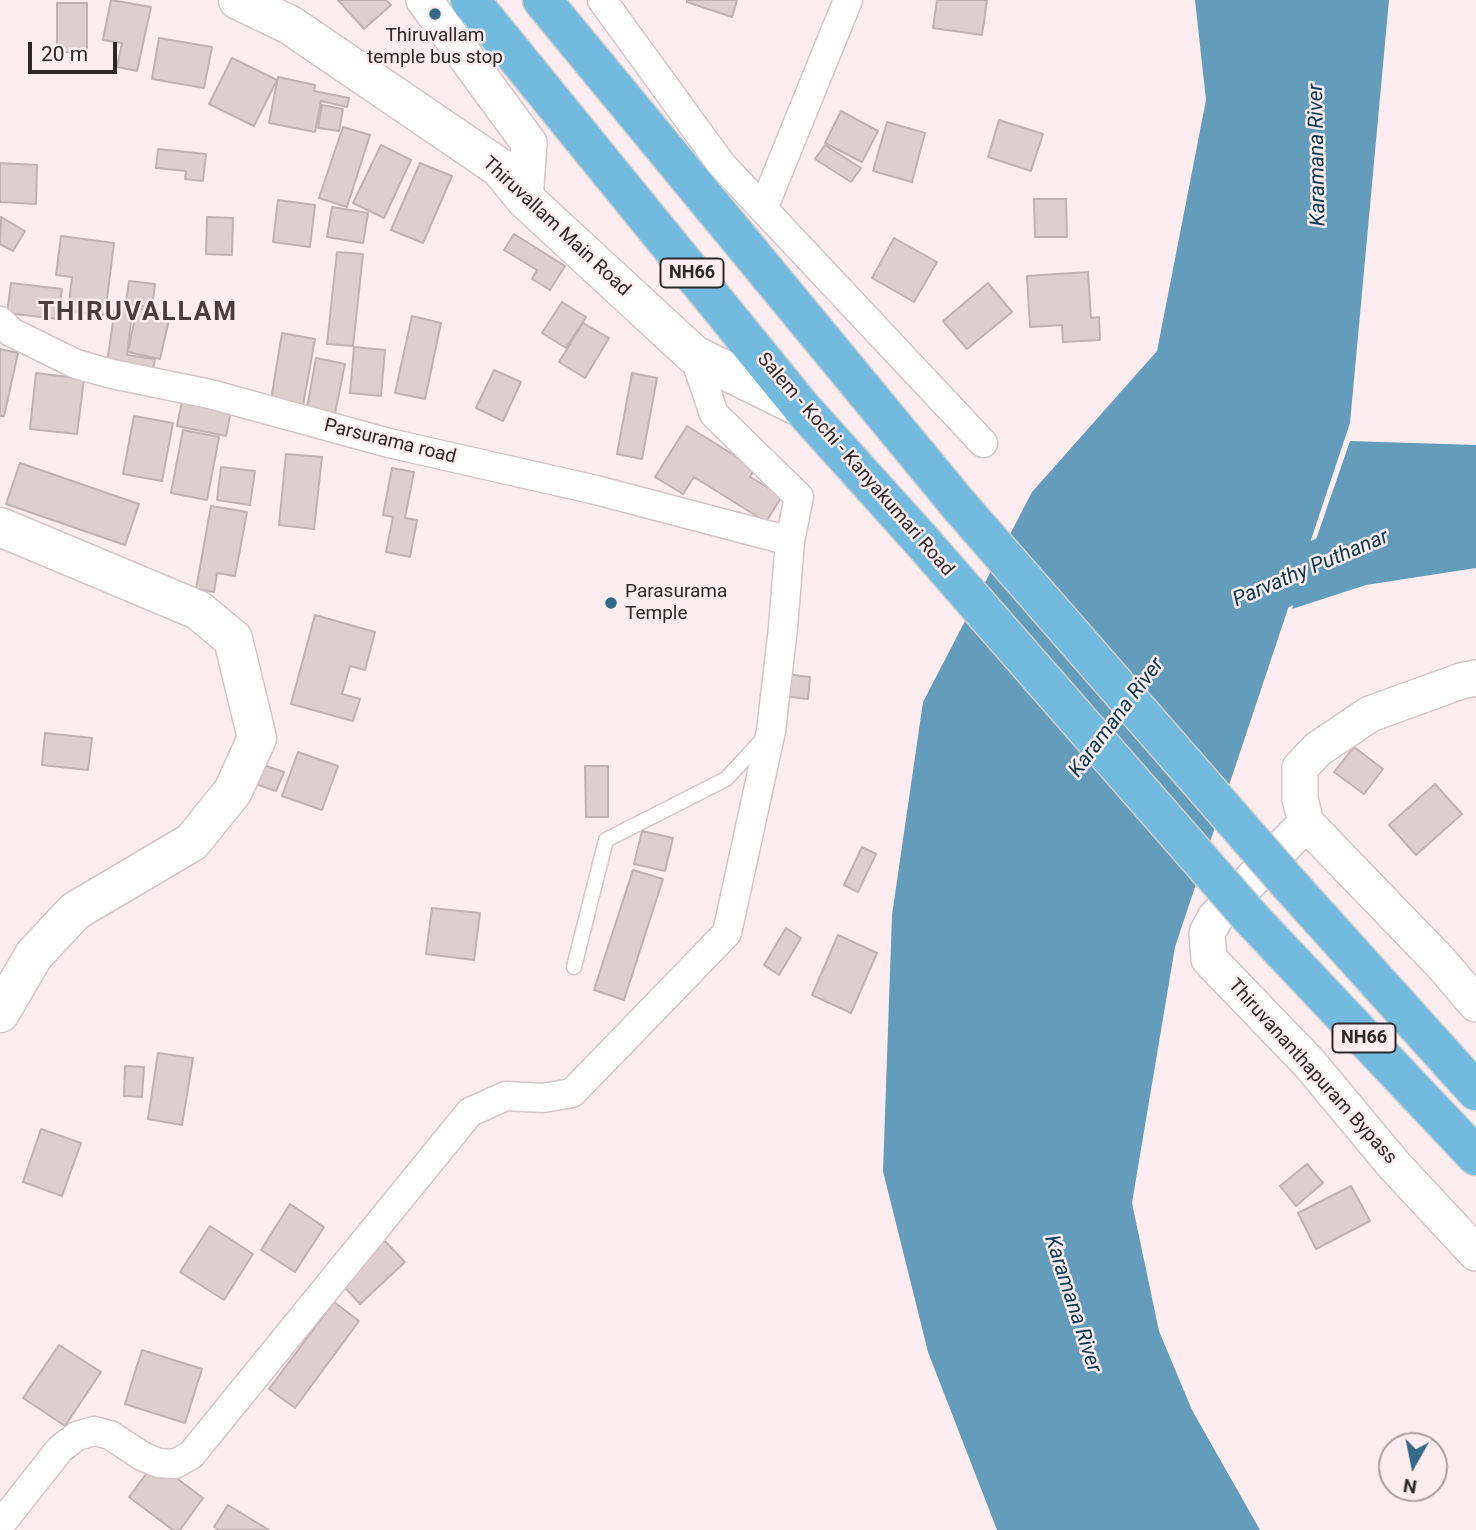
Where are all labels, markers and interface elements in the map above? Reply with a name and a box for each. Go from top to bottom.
marker: Thiruvallam temple bus stop [427,6,443,22]
place label: Thiruvallam temple bus stop [367,25,503,69]
scale bar [32,28,121,72]
text: 20 m [41,42,88,66]
water label: Karamana River [1304,83,1332,227]
street label: Thiruvallam Main Road [477,152,635,302]
road number: NH66 [660,258,724,288]
district label: THIRUVALLAM [39,297,237,329]
street label: Salem - Kochi - Kanyakumari Road [752,349,958,581]
street label: Parsurama road [322,415,458,469]
water label: Parvathy Puthanar [1229,525,1393,613]
place label: Parasurama Temple [625,581,727,625]
marker: Parasurama Temple [603,595,619,611]
water label: Karamana River [1064,653,1170,783]
street label: Thiruvananthapuram Bypass [1223,975,1401,1169]
road number: NH66 [1332,1023,1396,1052]
water label: Karamana River [1038,1232,1106,1376]
north arrow [1378,1432,1448,1502]
text: N [1402,1474,1418,1499]

